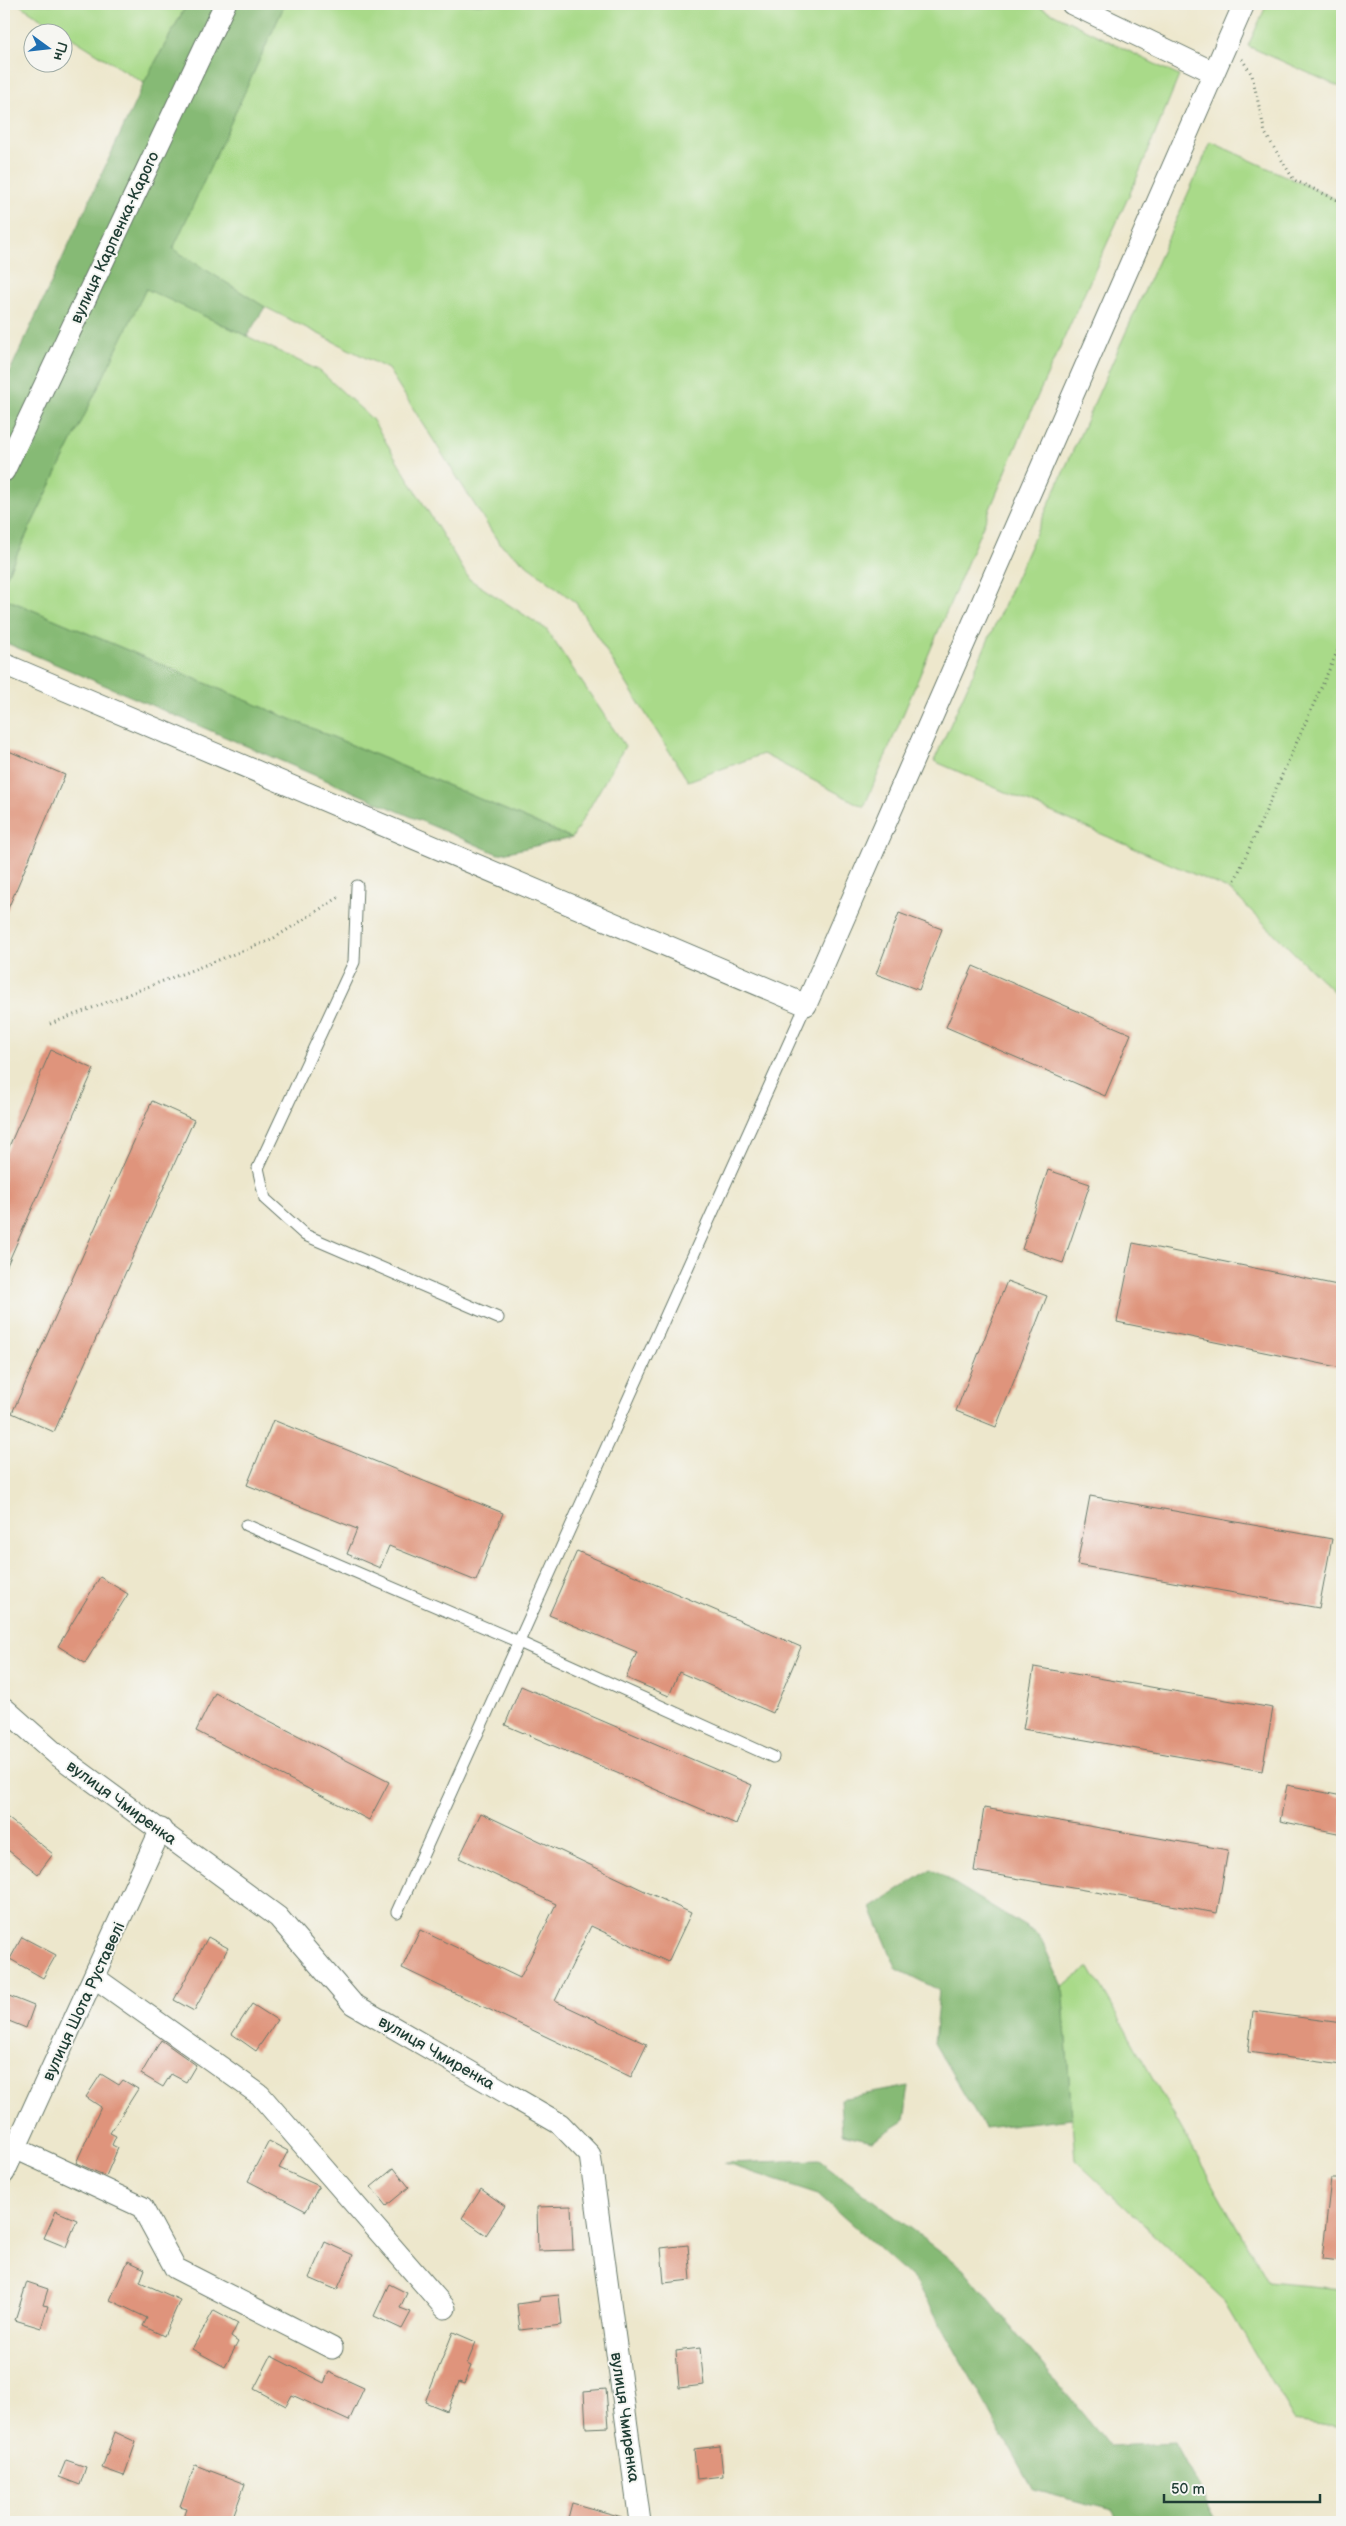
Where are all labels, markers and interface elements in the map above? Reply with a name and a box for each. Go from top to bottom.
north arrow [22,22,72,72]
text: Пн [49,40,71,62]
street label: вулиця Карпенка-Карого [67,149,164,327]
street label: вулиця Чмиренка [62,1757,180,1850]
street label: вулиця Шота Руставелі [39,1919,130,2084]
street label: вулиця Чмиренка [375,2012,498,2095]
street label: вулиця Чмиренка [606,2351,643,2484]
scale bar [1164,2471,1320,2503]
text: 50 m [1171,2480,1205,2499]

